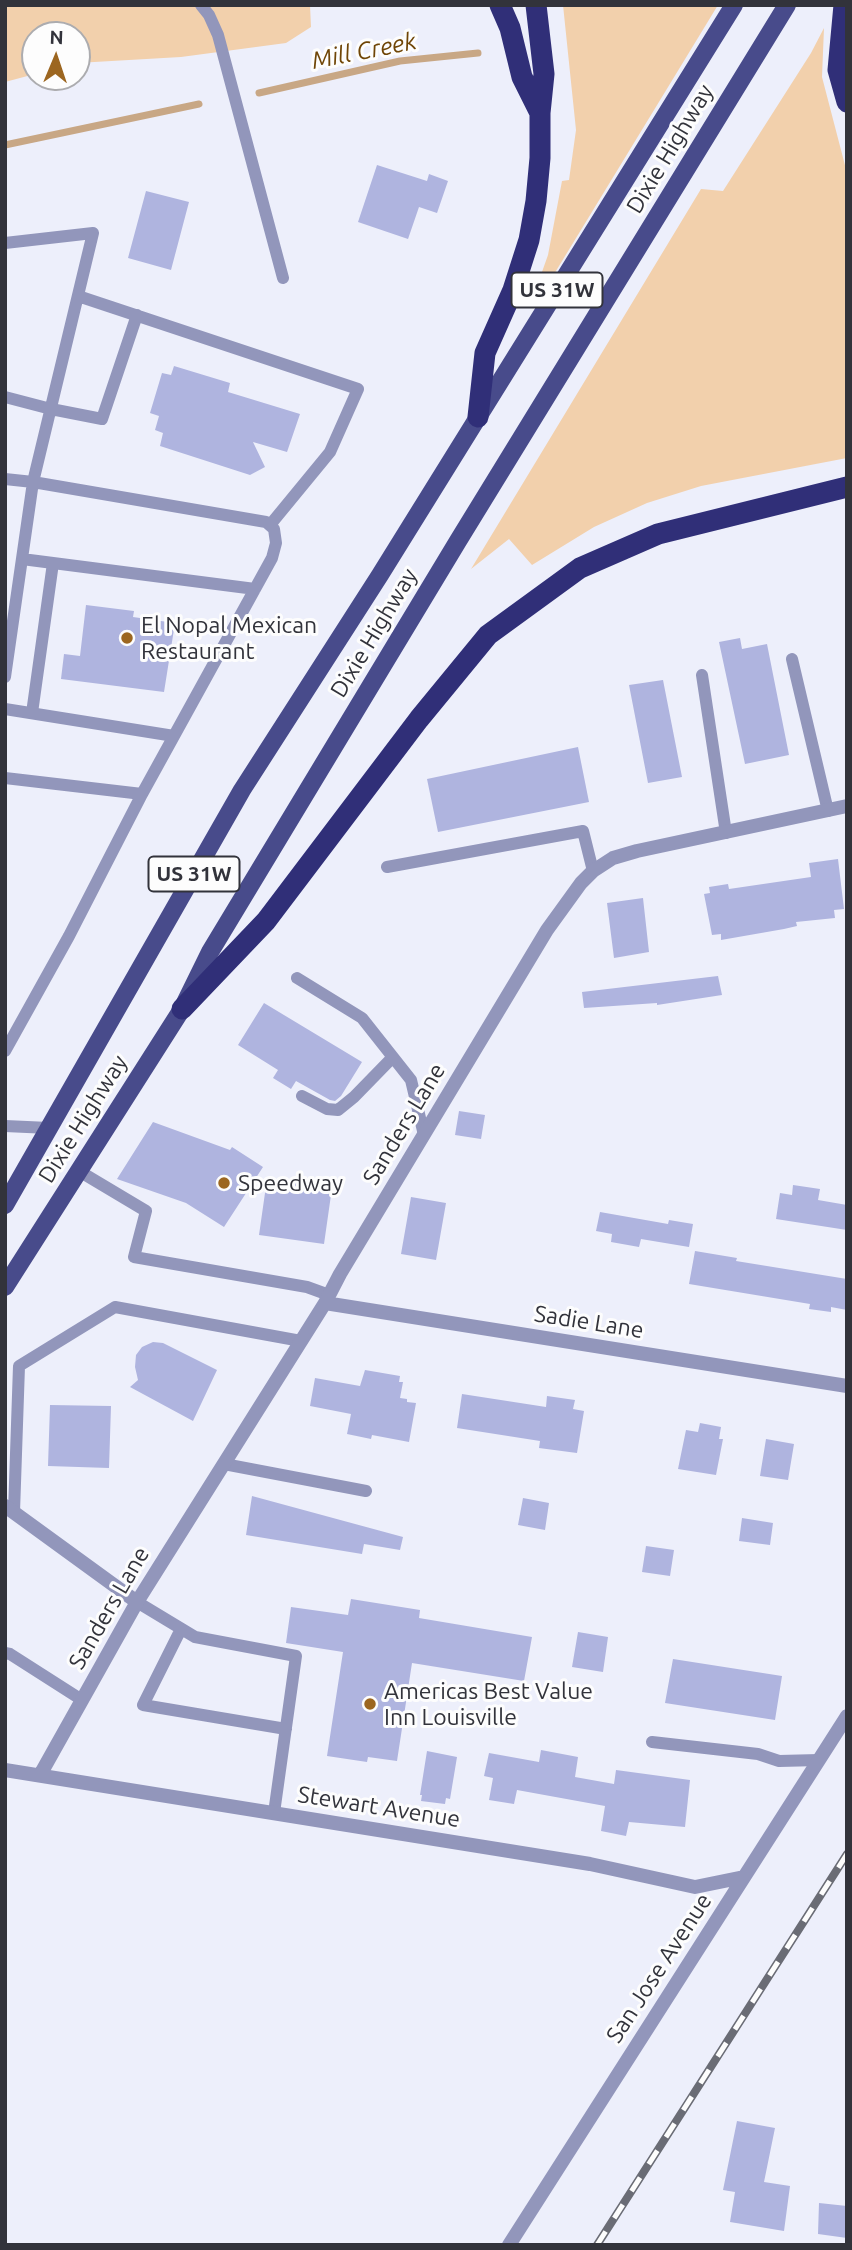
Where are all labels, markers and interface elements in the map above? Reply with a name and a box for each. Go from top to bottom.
north arrow [21,21,91,91]
text: N [49,26,64,48]
water label: Mill Creek [309,27,419,75]
street label: Dixie Highway [621,79,719,219]
road number: US 31W [512,272,602,308]
street label: Dixie Highway [325,563,423,703]
place label: El Nopal Mexican Restaurant [141,611,317,665]
marker: El Nopal Mexican Restaurant [119,630,135,646]
road number: US 31W [148,856,240,892]
street label: Dixie Highway [33,1050,133,1188]
street label: Sanders Lane [357,1058,451,1190]
place label: Speedway [238,1169,343,1197]
marker: Speedway [216,1175,232,1191]
street label: Sadie Lane [532,1300,646,1344]
street label: Sanders Lane [63,1542,155,1674]
place label: Americas Best Value Inn Louisville [384,1677,593,1731]
marker: Americas Best Value Inn Louisville [362,1696,378,1712]
street label: Stewart Avenue [296,1781,462,1833]
street label: San Jose Avenue [600,1888,718,2048]

